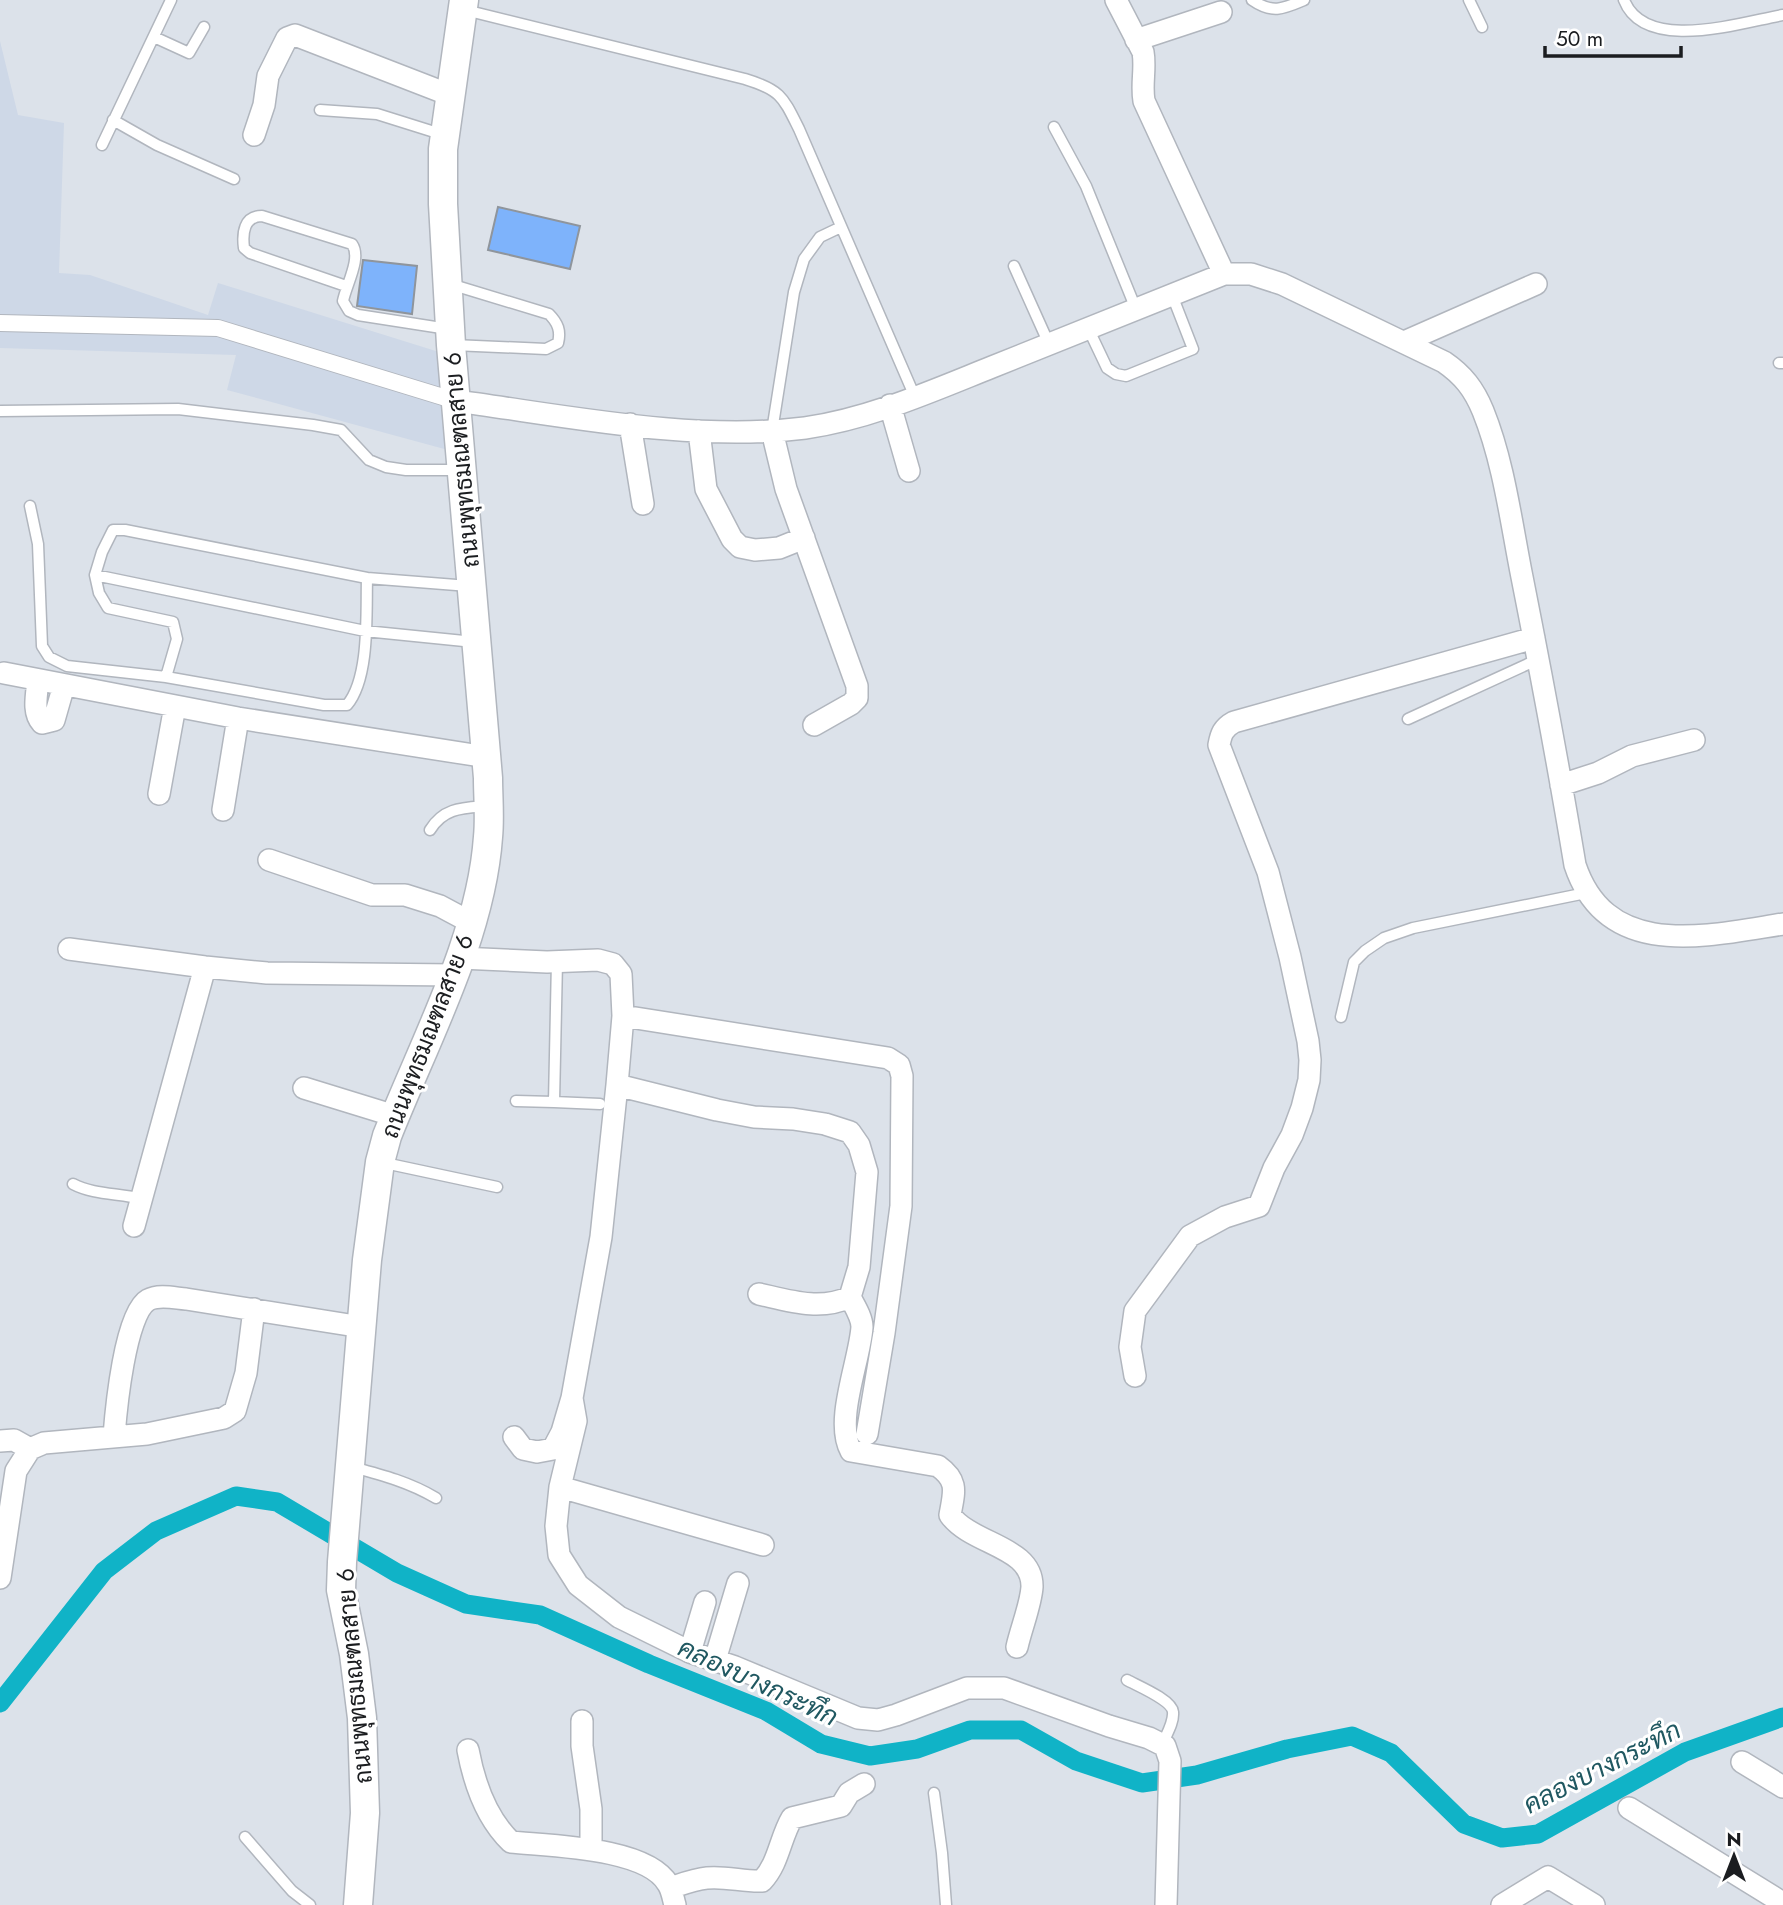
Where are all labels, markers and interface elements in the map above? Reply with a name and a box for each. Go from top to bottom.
scale bar [1545,14,1682,58]
text: 50 m [1556,24,1603,54]
street label: ถนนพุทธมณฑลสาย 6 [434,351,488,569]
street label: ถนนพุทธมณฑลสาย 6 [372,929,482,1143]
street label: ถนนพุทธมณฑลสาย 6 [327,1567,381,1785]
water label: คลองบางกระทึก [672,1628,844,1736]
water label: คลองบางกระทึก [1517,1711,1687,1823]
north arrow [1699,1821,1769,1891]
text: N [1726,1826,1742,1853]

